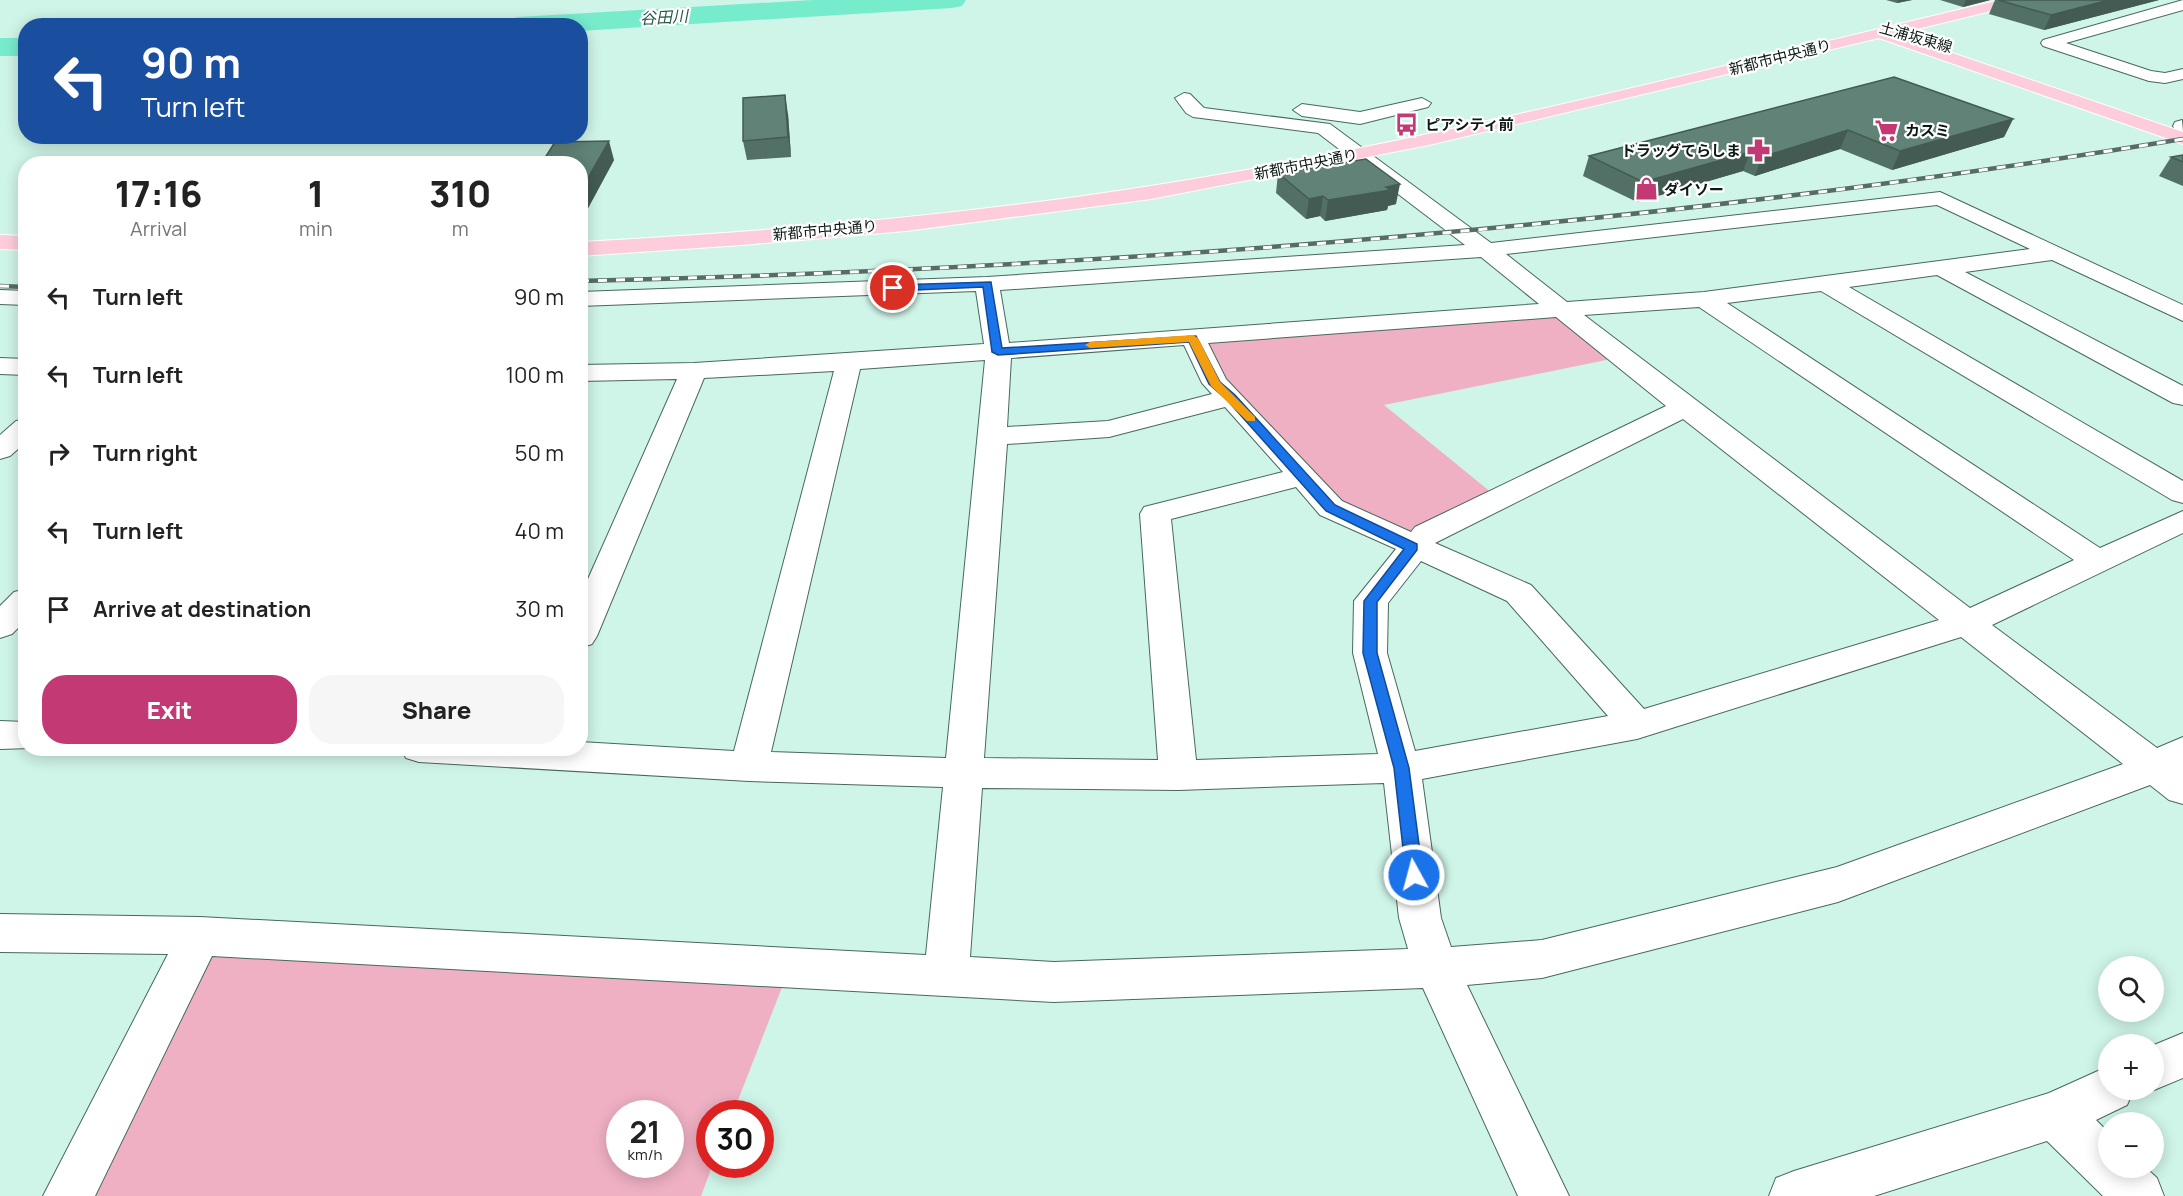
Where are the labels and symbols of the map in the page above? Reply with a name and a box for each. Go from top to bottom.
water label: 谷田川 [639,5,691,29]
street label: 土浦坂東線 [1877,17,1955,57]
street label: 新都市中央通り [1727,34,1833,80]
bus stop icon: ピアシティ前 [1394,111,1420,137]
place label: ピアシティ前 [1425,114,1514,135]
supermarket icon: カスミ [1874,117,1900,143]
place label: カスミ [1905,120,1950,141]
pharmacy icon: ドラッグてらしま [1746,137,1772,163]
place label: ドラッグてらしま [1621,140,1741,161]
street label: 新都市中央通り [1252,144,1360,184]
shop icon: ダイソー [1633,176,1659,202]
place label: ダイソー [1664,179,1724,200]
street label: 新都市中央通り [772,215,878,245]
pin [867,262,918,313]
position arrow [1382,843,1446,907]
speed limit sign: 30 [696,1100,774,1178]

